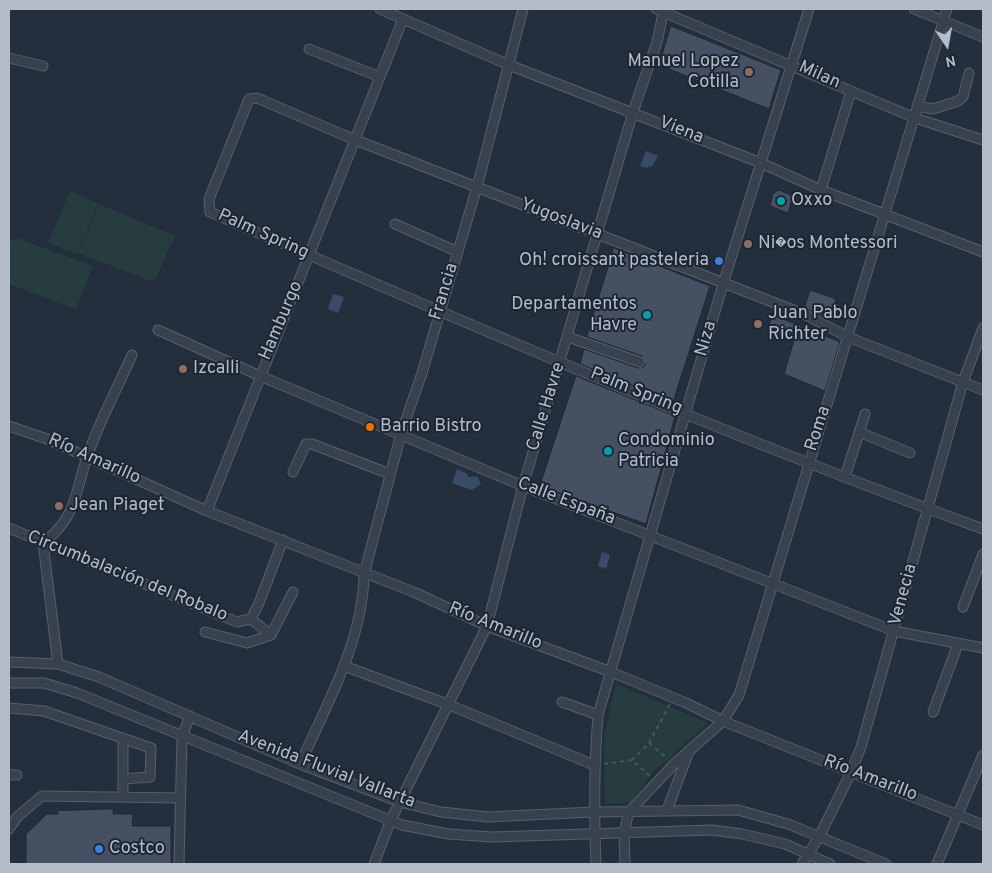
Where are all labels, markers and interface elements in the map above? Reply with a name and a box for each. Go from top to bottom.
north arrow [922,20,972,70]
place label: Manuel Lopez Cotilla [627,51,739,94]
text: N [944,51,957,70]
street label: Milan [795,57,843,95]
marker: Manuel Lopez Cotilla [743,66,755,78]
street label: Viena [656,113,706,149]
place label: Oxxo [791,190,832,212]
street label: Yugoslavia [517,194,605,246]
marker: Oxxo [775,195,787,207]
street label: Palm Spring [214,205,312,265]
place label: Ni�os Montessori [758,233,898,255]
marker: Ni�os Montessori [742,238,754,250]
place label: Oh! croissant pasteleria [519,250,709,272]
marker: Oh! croissant pasteleria [713,255,725,267]
street label: Francia [426,261,464,323]
street label: Hamburgo [256,278,308,364]
place label: Departamentos Havre [511,294,637,336]
place label: Juan Pablo Richter [768,303,857,346]
marker: Departamentos Havre [641,309,653,321]
marker: Juan Pablo Richter [752,318,764,330]
street label: Niza [692,319,722,359]
place label: Izcalli [193,358,239,380]
street label: Calle Havre [523,360,571,454]
marker: Izcalli [177,363,189,375]
street label: Palm Spring [587,364,685,420]
street label: Roma [802,404,836,454]
place label: Barrio Bistro [380,416,482,438]
marker: Barrio Bistro [364,421,376,433]
street label: Río Amarillo [44,430,144,490]
place label: Condominio Patricia [618,430,715,472]
marker: Condominio Patricia [602,445,614,457]
street label: Calle España [514,473,618,531]
place label: Jean Piaget [69,495,164,517]
marker: Jean Piaget [53,500,65,512]
street label: Circumbalación del Robalo [24,527,230,627]
street label: Venecia [885,562,923,628]
street label: Río Amarillo [445,598,545,656]
street label: Avenida Fluvial Vallarta [234,726,418,814]
street label: Río Amarillo [820,751,920,807]
place label: Costco [109,838,165,860]
marker: Costco [93,843,105,855]

